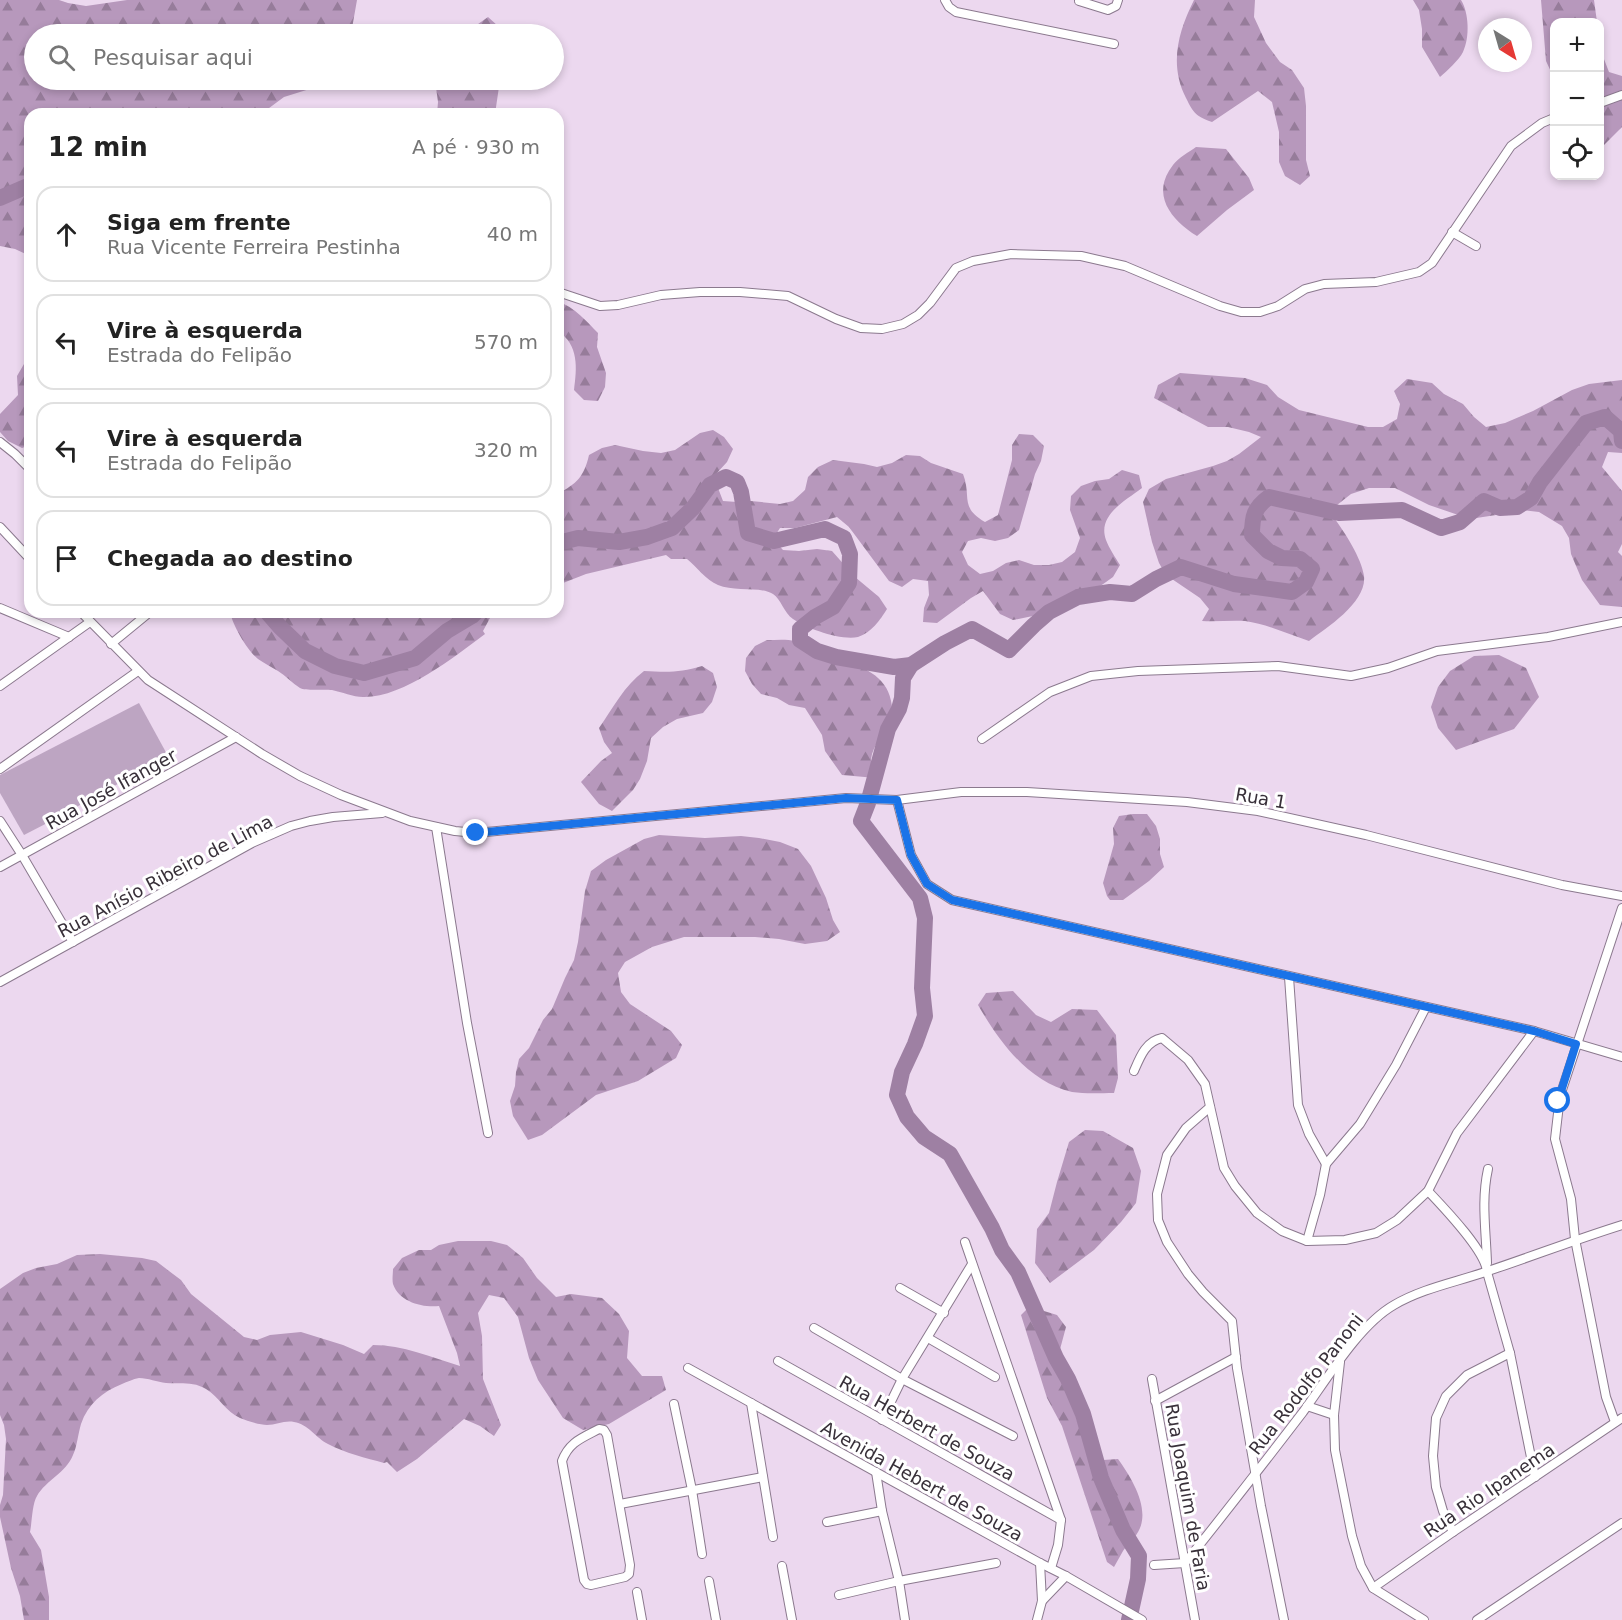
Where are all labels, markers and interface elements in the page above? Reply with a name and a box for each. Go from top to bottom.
north arrow [1478,18,1532,72]
map controls [1550,18,1604,180]
button: + [1550,18,1604,72]
search box [24,24,564,90]
icon: search [45,41,78,74]
text: Pesquisar aqui [93,45,253,70]
button: − [1550,72,1604,126]
button: locate [1550,126,1604,180]
text: 12 min [48,132,148,162]
text: A pé · 930 m [412,135,540,159]
text: Siga em frente [107,210,291,235]
icon: ahead [50,218,83,251]
text: 40 m [487,222,538,246]
text: Rua Vicente Ferreira Pestinha [107,235,401,259]
text: Vire à esquerda [107,318,303,343]
icon: left [50,326,83,359]
text: 570 m [474,330,538,354]
text: Estrada do Felipão [107,343,292,367]
text: Vire à esquerda [107,426,303,451]
icon: left [50,434,83,467]
text: 320 m [474,438,538,462]
text: Estrada do Felipão [107,451,292,475]
icon: arrive [50,542,83,575]
text: Chegada ao destino [107,546,353,571]
street label: Rua José Ifanger [42,744,181,834]
street label: Rua 1 [1234,783,1288,813]
street label: Rua Anísio Ribeiro de Lima [54,810,276,942]
route end [462,819,488,845]
route start [1544,1087,1570,1113]
street label: Rua Rodolfo Panoni [1244,1309,1368,1459]
street label: Rua Herbert de Souza [836,1371,1018,1485]
street label: Rua Joaquim de Faria [1161,1402,1215,1592]
street label: Avenida Hebert de Souza [817,1417,1027,1545]
street label: Rua Rio Ipanema [1420,1439,1558,1541]

